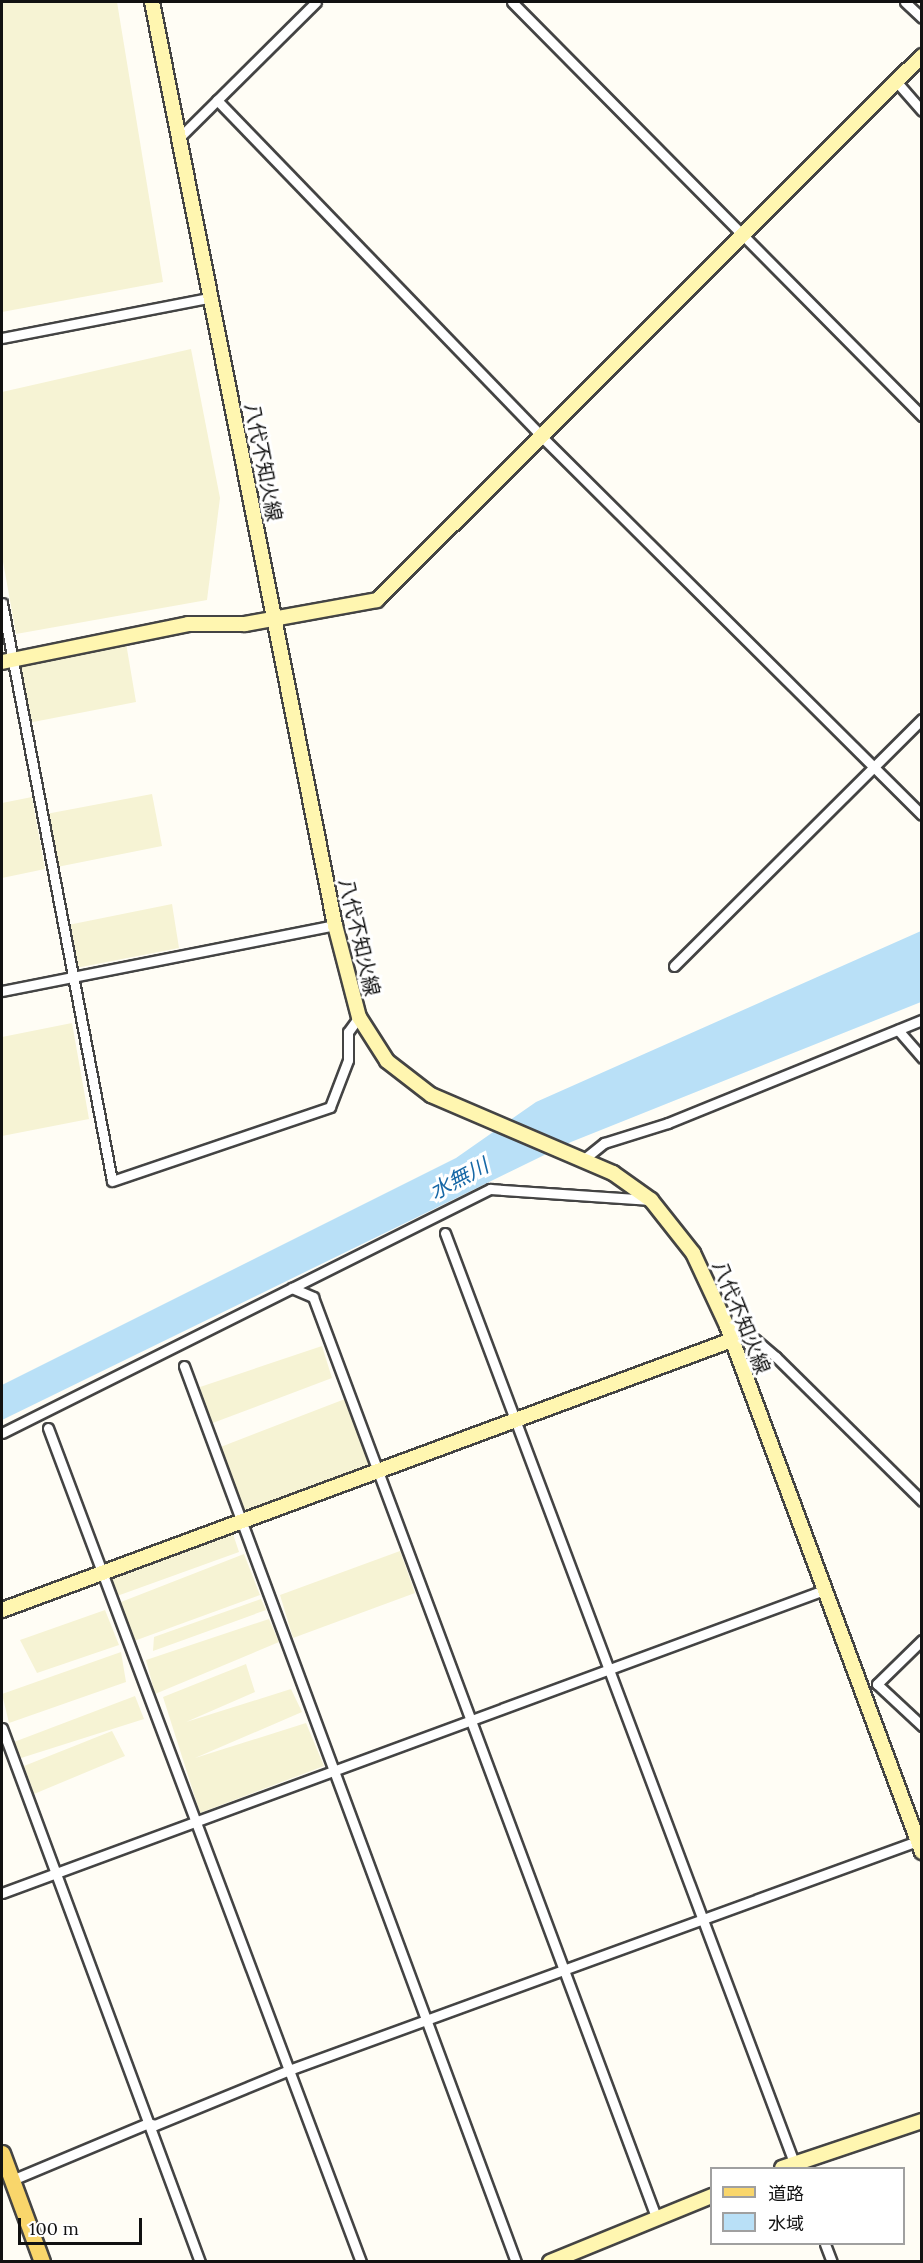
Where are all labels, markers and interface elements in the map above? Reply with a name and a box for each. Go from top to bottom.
street label: 八代不知火線 [241,401,287,523]
street label: 八代不知火線 [335,876,385,998]
water label: 水無川 [425,1153,493,1205]
street label: 八代不知火線 [708,1257,776,1377]
legend [710,2167,905,2245]
text: 道路 [768,2182,804,2205]
scale bar [21,2206,146,2244]
text: 水域 [768,2212,804,2235]
text: 100 m [29,2217,79,2240]

